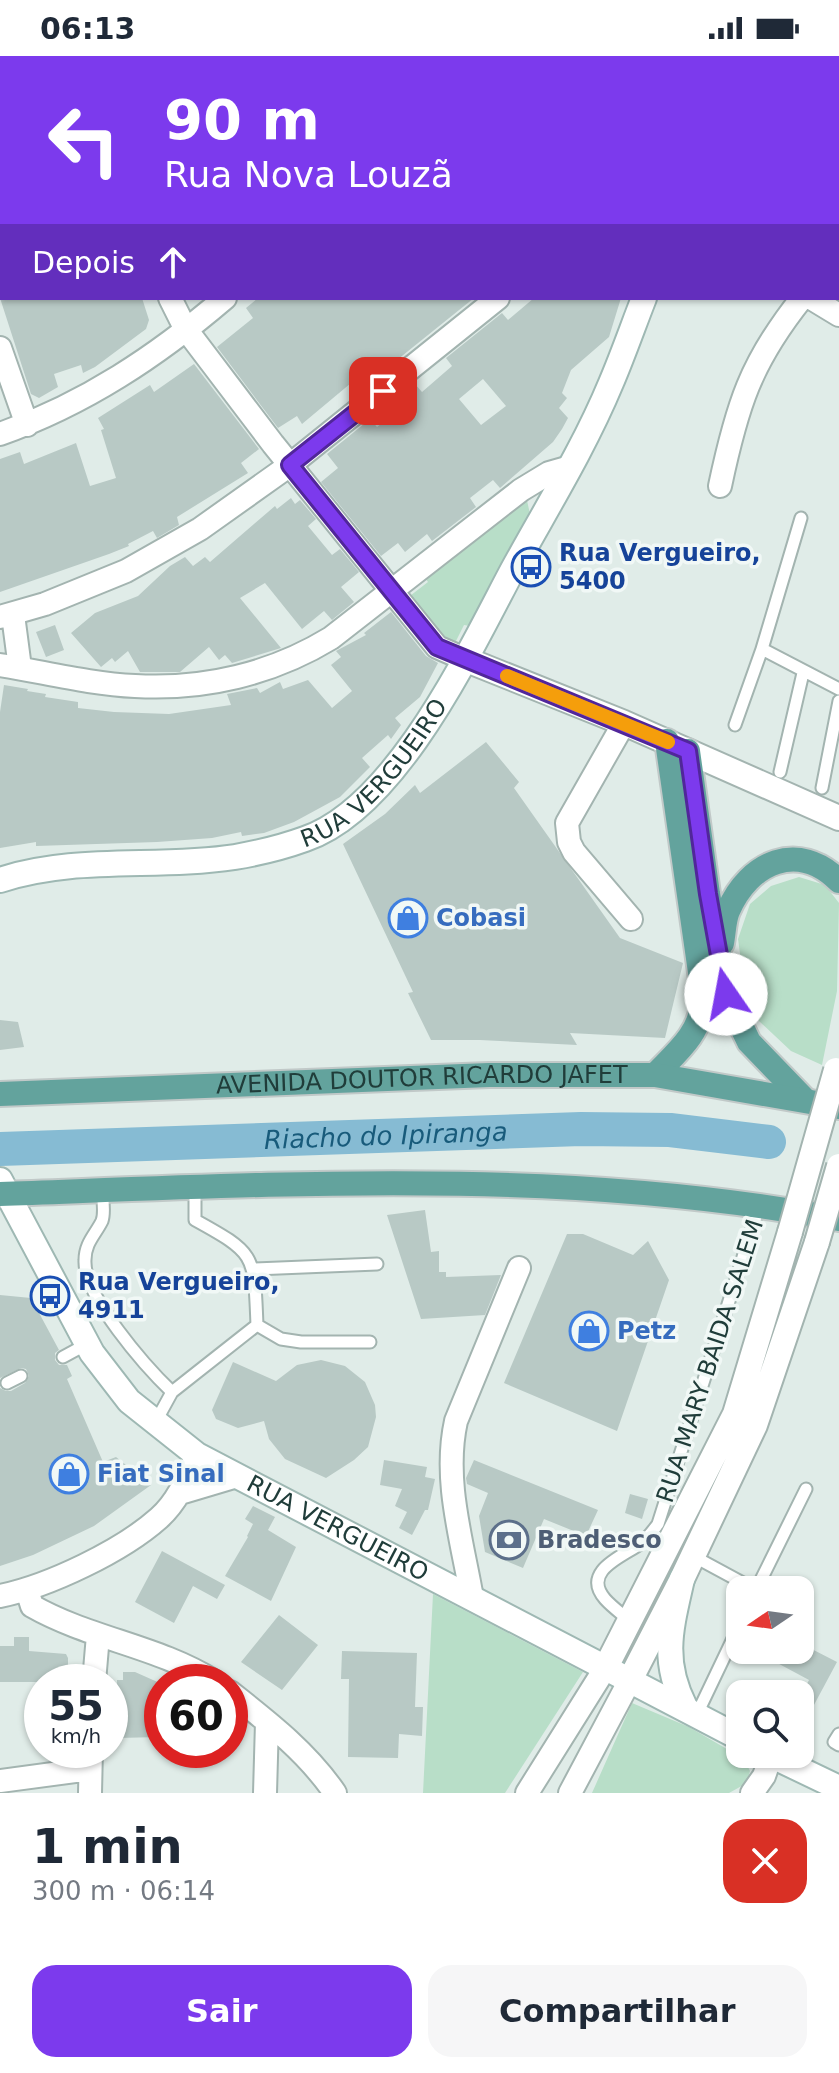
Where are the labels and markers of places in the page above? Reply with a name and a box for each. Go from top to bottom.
pin [349,357,417,425]
place label: Rua Vergueiro, 5400 [559,539,761,595]
bus stop icon: Rua Vergueiro, 5400 [510,546,552,588]
shop icon: Cobasi [387,897,429,939]
place label: Cobasi [436,904,526,932]
place label: Rua Vergueiro, 4911 [78,1268,280,1324]
bus stop icon: Rua Vergueiro, 4911 [29,1275,71,1317]
shop icon: Petz [568,1310,610,1352]
place label: Petz [617,1317,676,1345]
shop icon: Fiat Sinal [48,1453,90,1495]
place label: Fiat Sinal [97,1460,225,1488]
bank icon: Bradesco [488,1519,530,1561]
place label: Bradesco [537,1526,662,1554]

